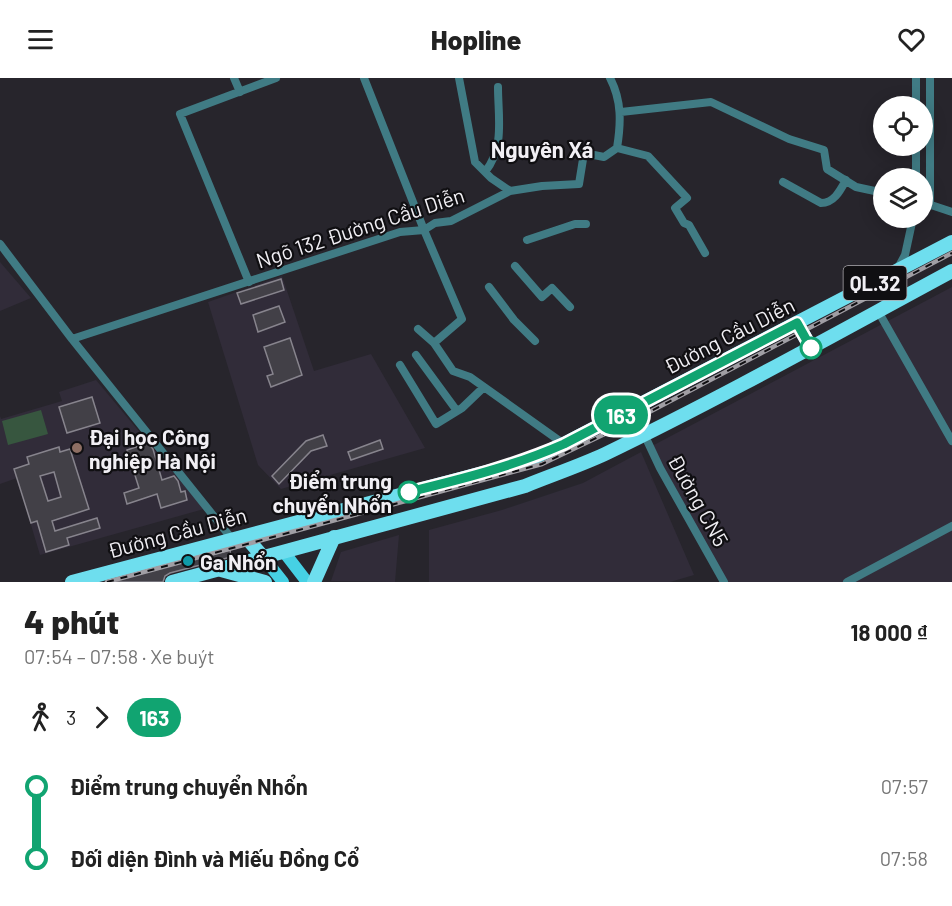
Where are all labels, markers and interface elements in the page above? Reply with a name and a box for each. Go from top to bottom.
icon: menu [24,23,57,56]
text: Hopline [431,23,521,55]
icon: heart [895,23,928,56]
map controls [873,96,933,228]
button: locate [873,96,933,156]
district label: Nguyên Xá [491,136,593,162]
button: layers [873,168,933,228]
street label: Ngõ 132 Đường Cầu Diễn [253,182,467,272]
road number: QL.32 [844,266,906,300]
street label: Đường Cầu Diễn [660,291,798,379]
unlabelled marker [800,337,822,359]
line badge: 163 [586,396,656,434]
text: 163 [606,403,636,428]
place label: Đại học Công nghiệp Hà Nội [89,424,216,474]
marker: Đại học Công nghiệp Hà Nội [70,441,84,455]
street label: Đường CN5 [664,450,734,550]
place label: Điểm trung chuyển Nhổn [272,468,392,517]
marker: Điểm trung chuyển Nhổn [398,481,420,503]
street label: Đường Cầu Diễn [105,501,249,563]
place label: Ga Nhổn [200,549,276,574]
marker: Ga Nhổn [181,554,195,568]
text: 4 phút [24,601,119,641]
text: 18 000 ₫ [851,619,928,645]
text: 07:54 – 07:58 · Xe buýt [24,644,214,668]
icon: walk [24,701,57,734]
icon: forward [85,701,118,734]
text: 3 [66,705,76,729]
text: 163 [139,705,169,730]
text: Điểm trung chuyển Nhổn [70,773,308,799]
text: 07:57 [881,774,928,798]
text: Đối diện Đình và Miếu Đồng Cổ [70,845,359,871]
text: 07:58 [880,846,928,870]

